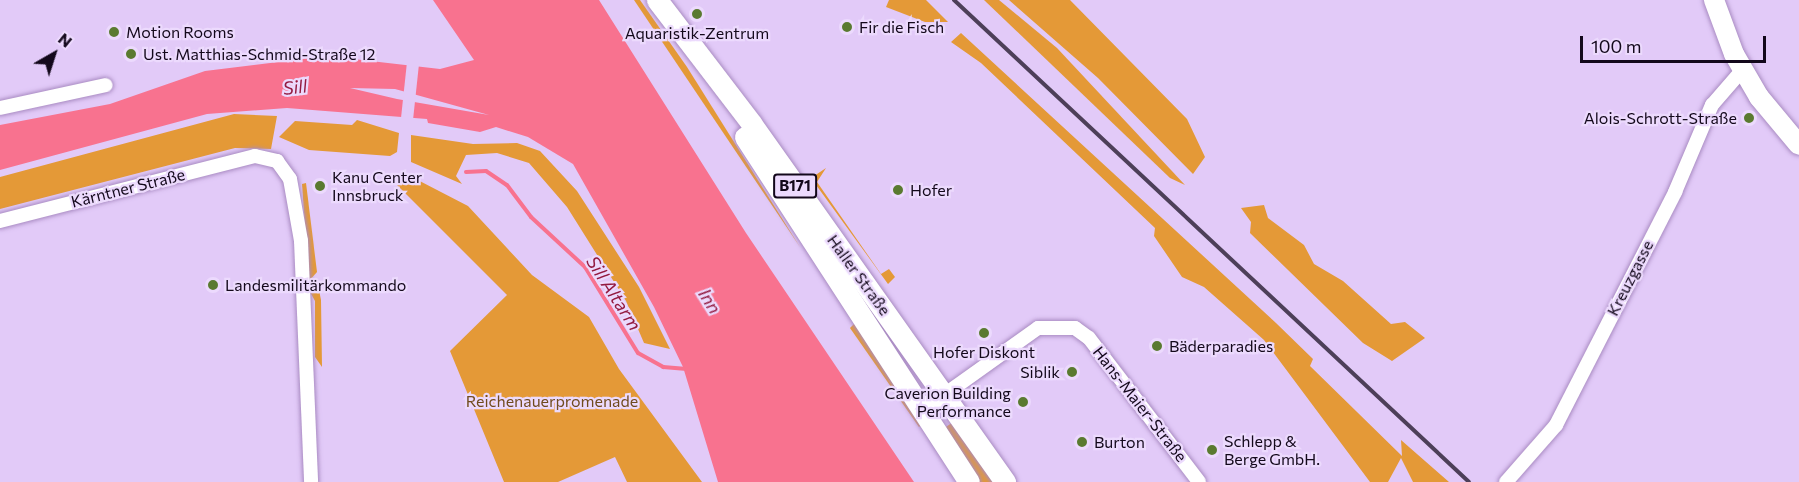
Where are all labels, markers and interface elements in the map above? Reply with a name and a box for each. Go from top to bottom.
marker: Aquaristik-Zentrum [690,7,704,21]
place label: Fir die Fisch [859,17,944,37]
marker: Fir die Fisch [840,20,854,34]
place label: Motion Rooms [126,22,234,42]
place label: Aquaristik-Zentrum [625,23,769,43]
north arrow [24,24,84,84]
scale bar [1583,24,1769,62]
marker: Motion Rooms [107,25,121,39]
text: N [55,28,76,51]
text: 100 m [1591,35,1641,57]
place label: Ust. Matthias-Schmid-Straße 12 [143,44,375,64]
marker: Ust. Matthias-Schmid-Straße 12 [124,47,138,61]
water label: Sill [282,75,308,99]
place label: Alois-Schrott-Straße [1584,108,1737,128]
marker: Alois-Schrott-Straße [1742,111,1756,125]
street label: Kärntner Straße [69,165,187,211]
place label: Kanu Center Innsbruck [332,167,422,205]
road number: B171 [772,174,818,198]
marker: Kanu Center Innsbruck [313,179,327,193]
place label: Hofer [910,180,952,200]
marker: Hofer [891,183,905,197]
street label: Haller Straße [823,231,895,319]
street label: Kreuzgasse [1603,237,1657,319]
water label: Sill Altarm [582,252,646,334]
place label: Landesmilitärkommando [225,275,406,295]
marker: Landesmilitärkommando [206,278,220,292]
water label: Inn [694,284,726,318]
marker: Hofer Diskont [977,326,991,340]
place label: Bäderparadies [1169,336,1273,356]
marker: Bäderparadies [1150,339,1164,353]
place label: Hofer Diskont [933,342,1035,362]
street label: Hans-Maier-Straße [1089,342,1191,466]
place label: Siblik [1020,362,1060,382]
marker: Siblik [1065,365,1079,379]
place label: Caverion Building Performance [885,383,1011,421]
park label: Reichenauerpromenade [466,391,638,411]
marker: Caverion Building Performance [1016,395,1030,409]
place label: Schlepp & Berge GmbH. [1224,431,1320,469]
place label: Burton [1094,432,1145,452]
marker: Burton [1075,435,1089,449]
marker: Schlepp & Berge GmbH. [1205,443,1219,457]

